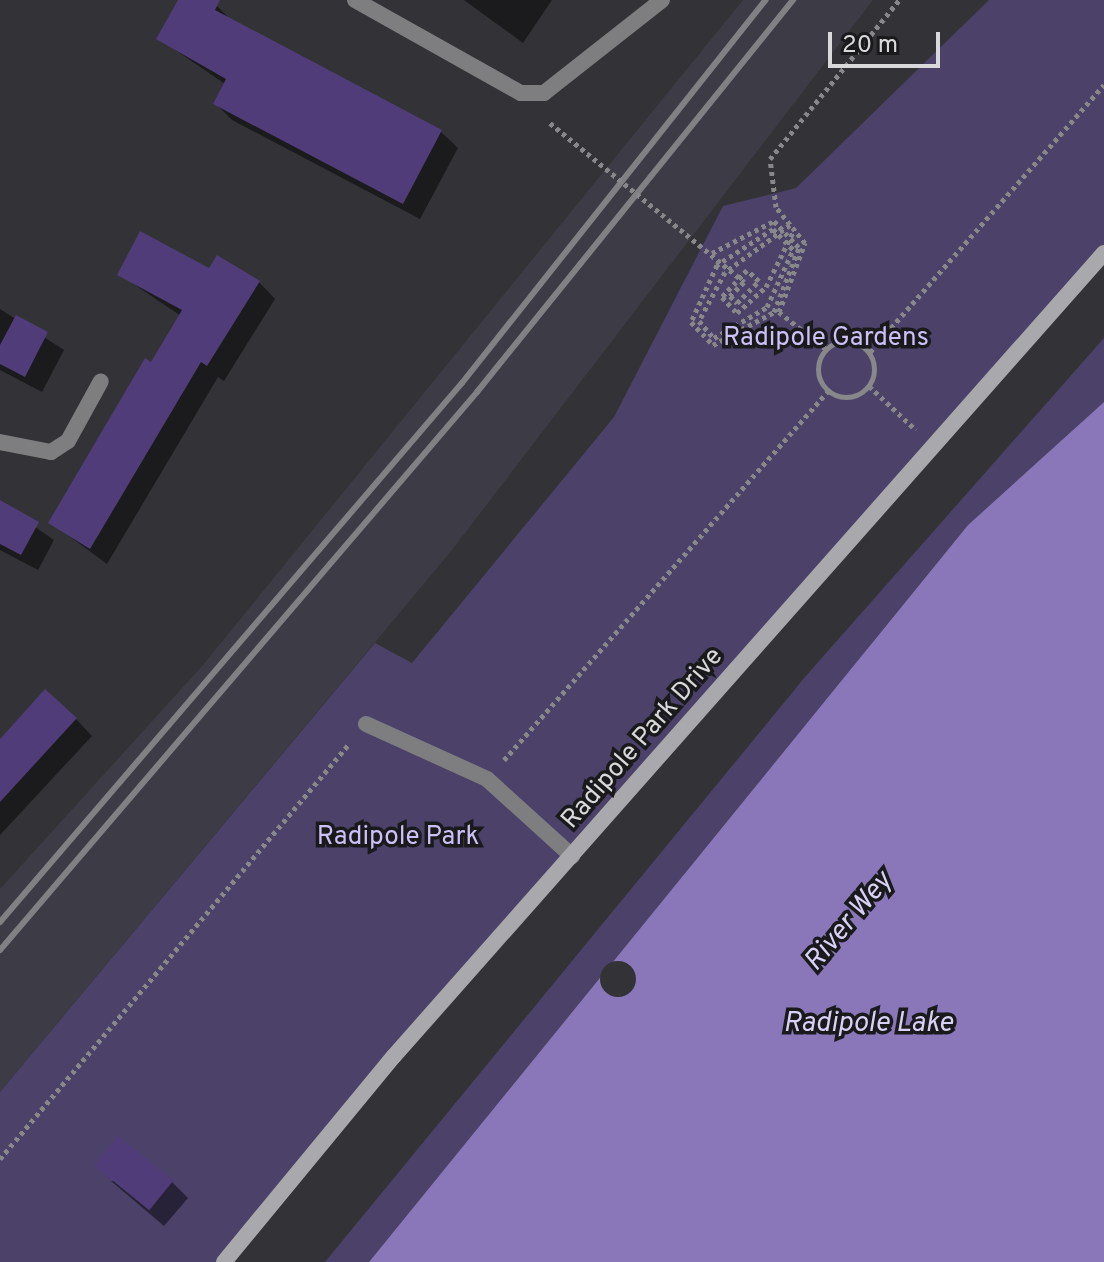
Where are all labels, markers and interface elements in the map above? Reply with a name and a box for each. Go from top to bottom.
scale bar [832,16,944,66]
text: 20 m [842,31,898,61]
park label: Radipole Gardens [723,323,929,355]
street label: Radipole Park Drive [556,642,730,836]
park label: Radipole Park [317,822,479,854]
water label: River Wey [798,865,900,979]
water label: Radipole Lake [783,1007,953,1041]

